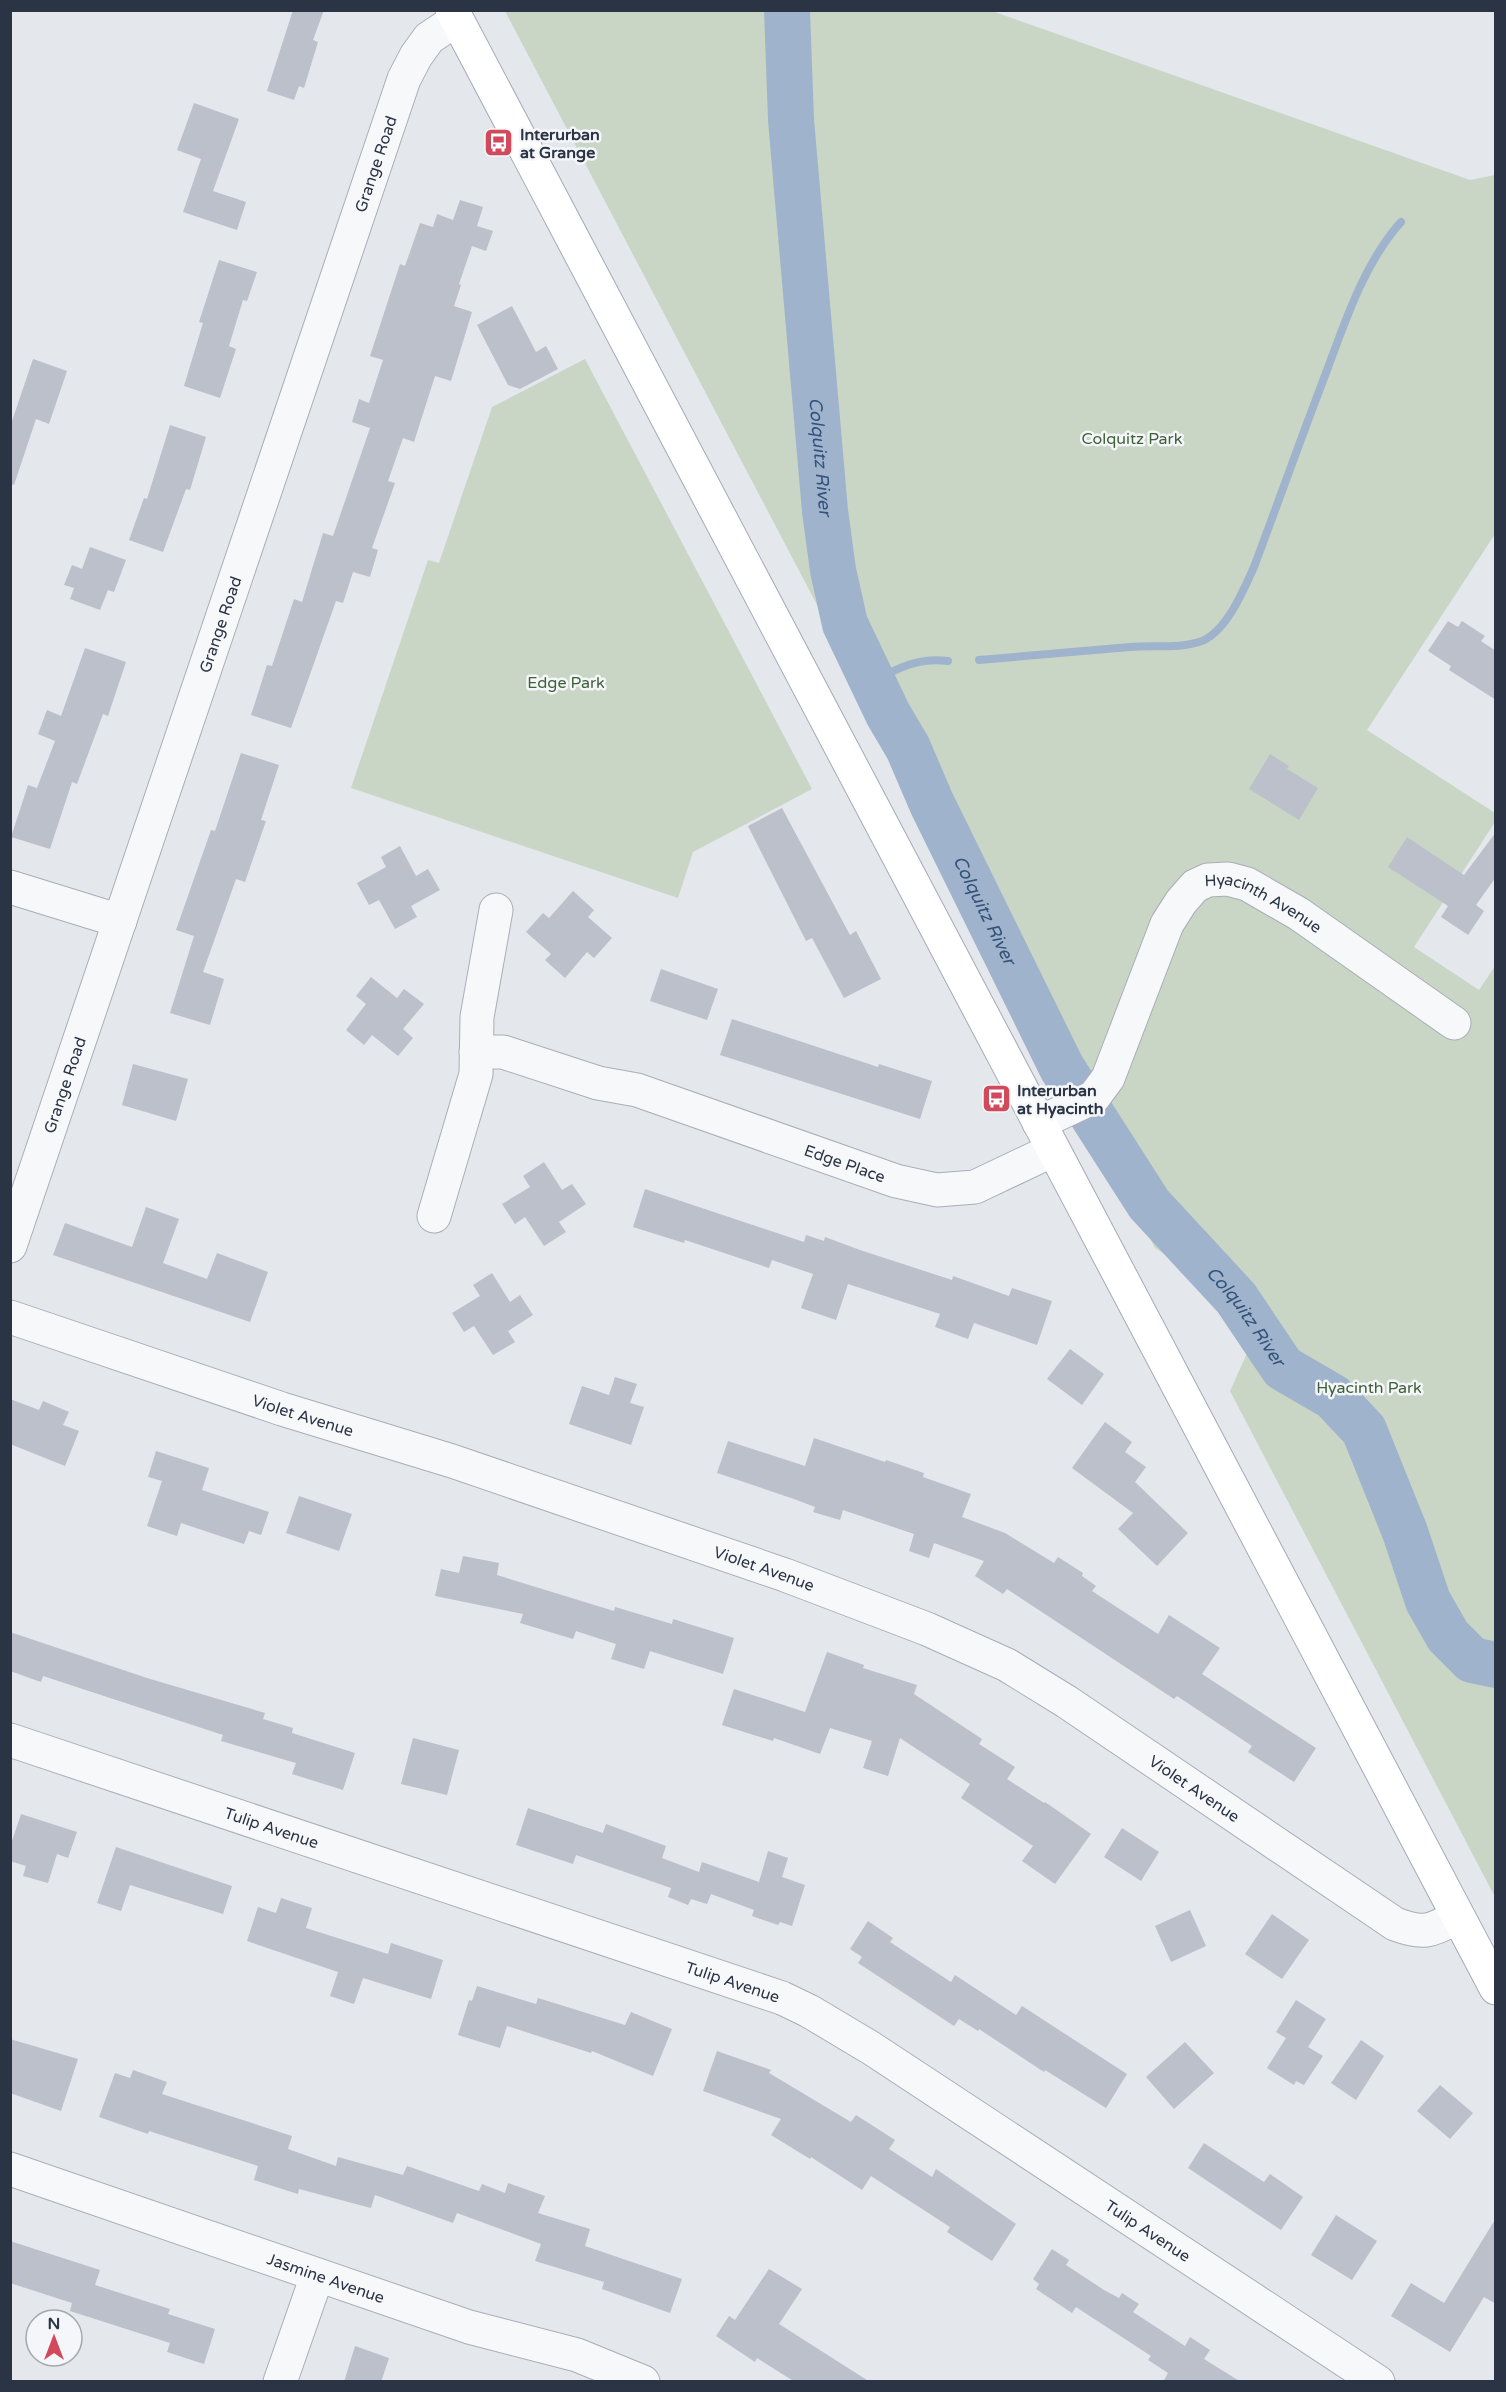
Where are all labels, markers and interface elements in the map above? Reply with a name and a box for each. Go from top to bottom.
street label: Grange Road [351,113,402,215]
place label: Interurban at Grange [520,125,600,163]
bus stop icon: Interurban at Grange [483,127,515,159]
water label: Colquitz River [804,396,837,519]
park label: Colquitz Park [1082,429,1183,449]
street label: Grange Road [195,574,246,676]
park label: Edge Park [527,673,605,693]
water label: Colquitz River [948,852,1021,970]
street label: Hyacinth Avenue [1204,870,1325,938]
street label: Grange Road [40,1034,91,1136]
place label: Interurban at Hyacinth [1017,1081,1103,1119]
bus stop icon: Interurban at Hyacinth [980,1083,1012,1115]
street label: Edge Place [801,1141,888,1187]
water label: Colquitz River [1202,1262,1291,1372]
park label: Hyacinth Park [1316,1378,1422,1398]
street label: Violet Avenue [249,1391,356,1441]
street label: Violet Avenue [711,1542,817,1596]
street label: Violet Avenue [1145,1751,1243,1827]
street label: Tulip Avenue [222,1803,321,1853]
street label: Tulip Avenue [683,1957,782,2008]
street label: Tulip Avenue [1101,2196,1194,2267]
street label: Jasmine Avenue [264,2249,387,2308]
north arrow [24,2308,84,2368]
text: N [48,2314,60,2334]

